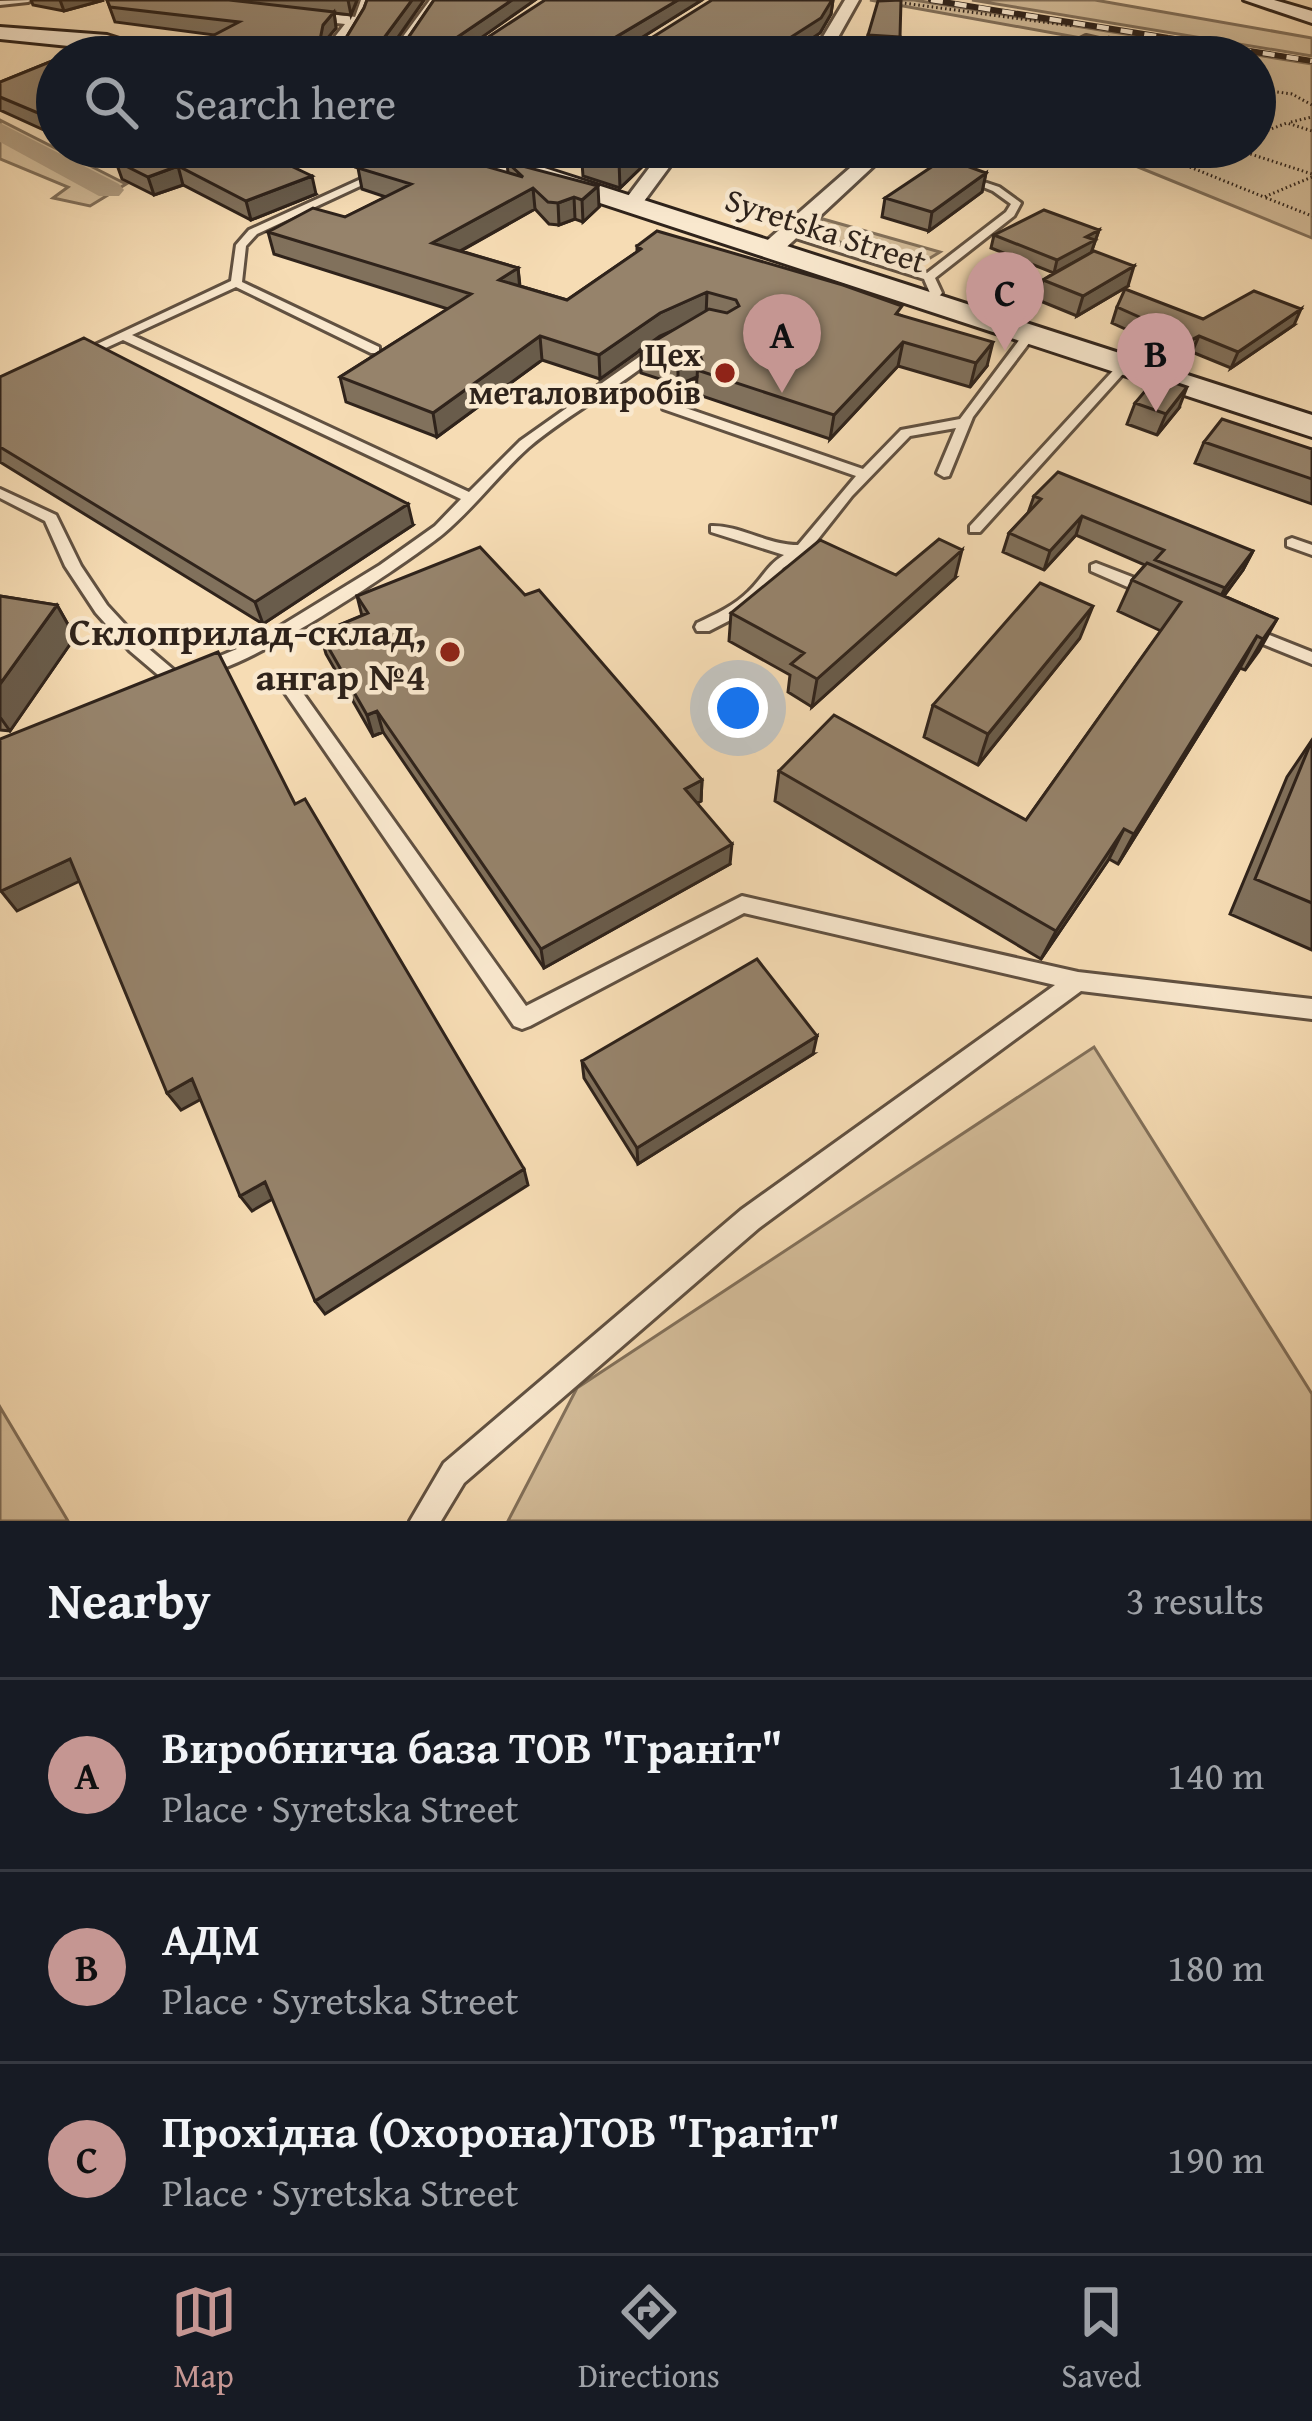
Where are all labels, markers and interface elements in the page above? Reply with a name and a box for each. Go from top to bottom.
search box [36,36,1276,168]
icon: search [78,69,144,135]
text: Search here [174,70,396,135]
street label: Syretska Street [719,175,933,285]
pin: C [966,252,1044,351]
pin: A [743,294,821,393]
pin: B [1117,313,1195,412]
place label: Цех металовиробів [469,330,702,416]
marker: Цех металовиробів [712,360,738,386]
place label: Склоприлад-склад, ангар №4 [69,602,426,704]
marker: Склоприлад-склад, ангар №4 [437,639,463,665]
your location [708,678,768,738]
text: Nearby [48,1562,211,1637]
text: 3 results [1126,1571,1264,1628]
text: Виробнича база ТОВ "Граніт" [162,1714,783,1779]
text: A [75,1746,99,1803]
text: 140 m [1167,1746,1264,1803]
text: Place · Syretska Street [162,1779,519,1836]
text: АДМ [162,1906,260,1971]
text: B [75,1938,99,1995]
text: 180 m [1167,1938,1264,1995]
text: Place · Syretska Street [162,1971,519,2028]
text: Прохідна (Охорона)ТОВ "Грагіт" [162,2098,840,2163]
text: C [76,2130,98,2187]
text: 190 m [1167,2130,1264,2187]
text: Place · Syretska Street [162,2163,519,2220]
tab: Map [171,2279,237,2399]
tab: Directions [578,2279,720,2399]
tab: Saved [1061,2279,1141,2399]

